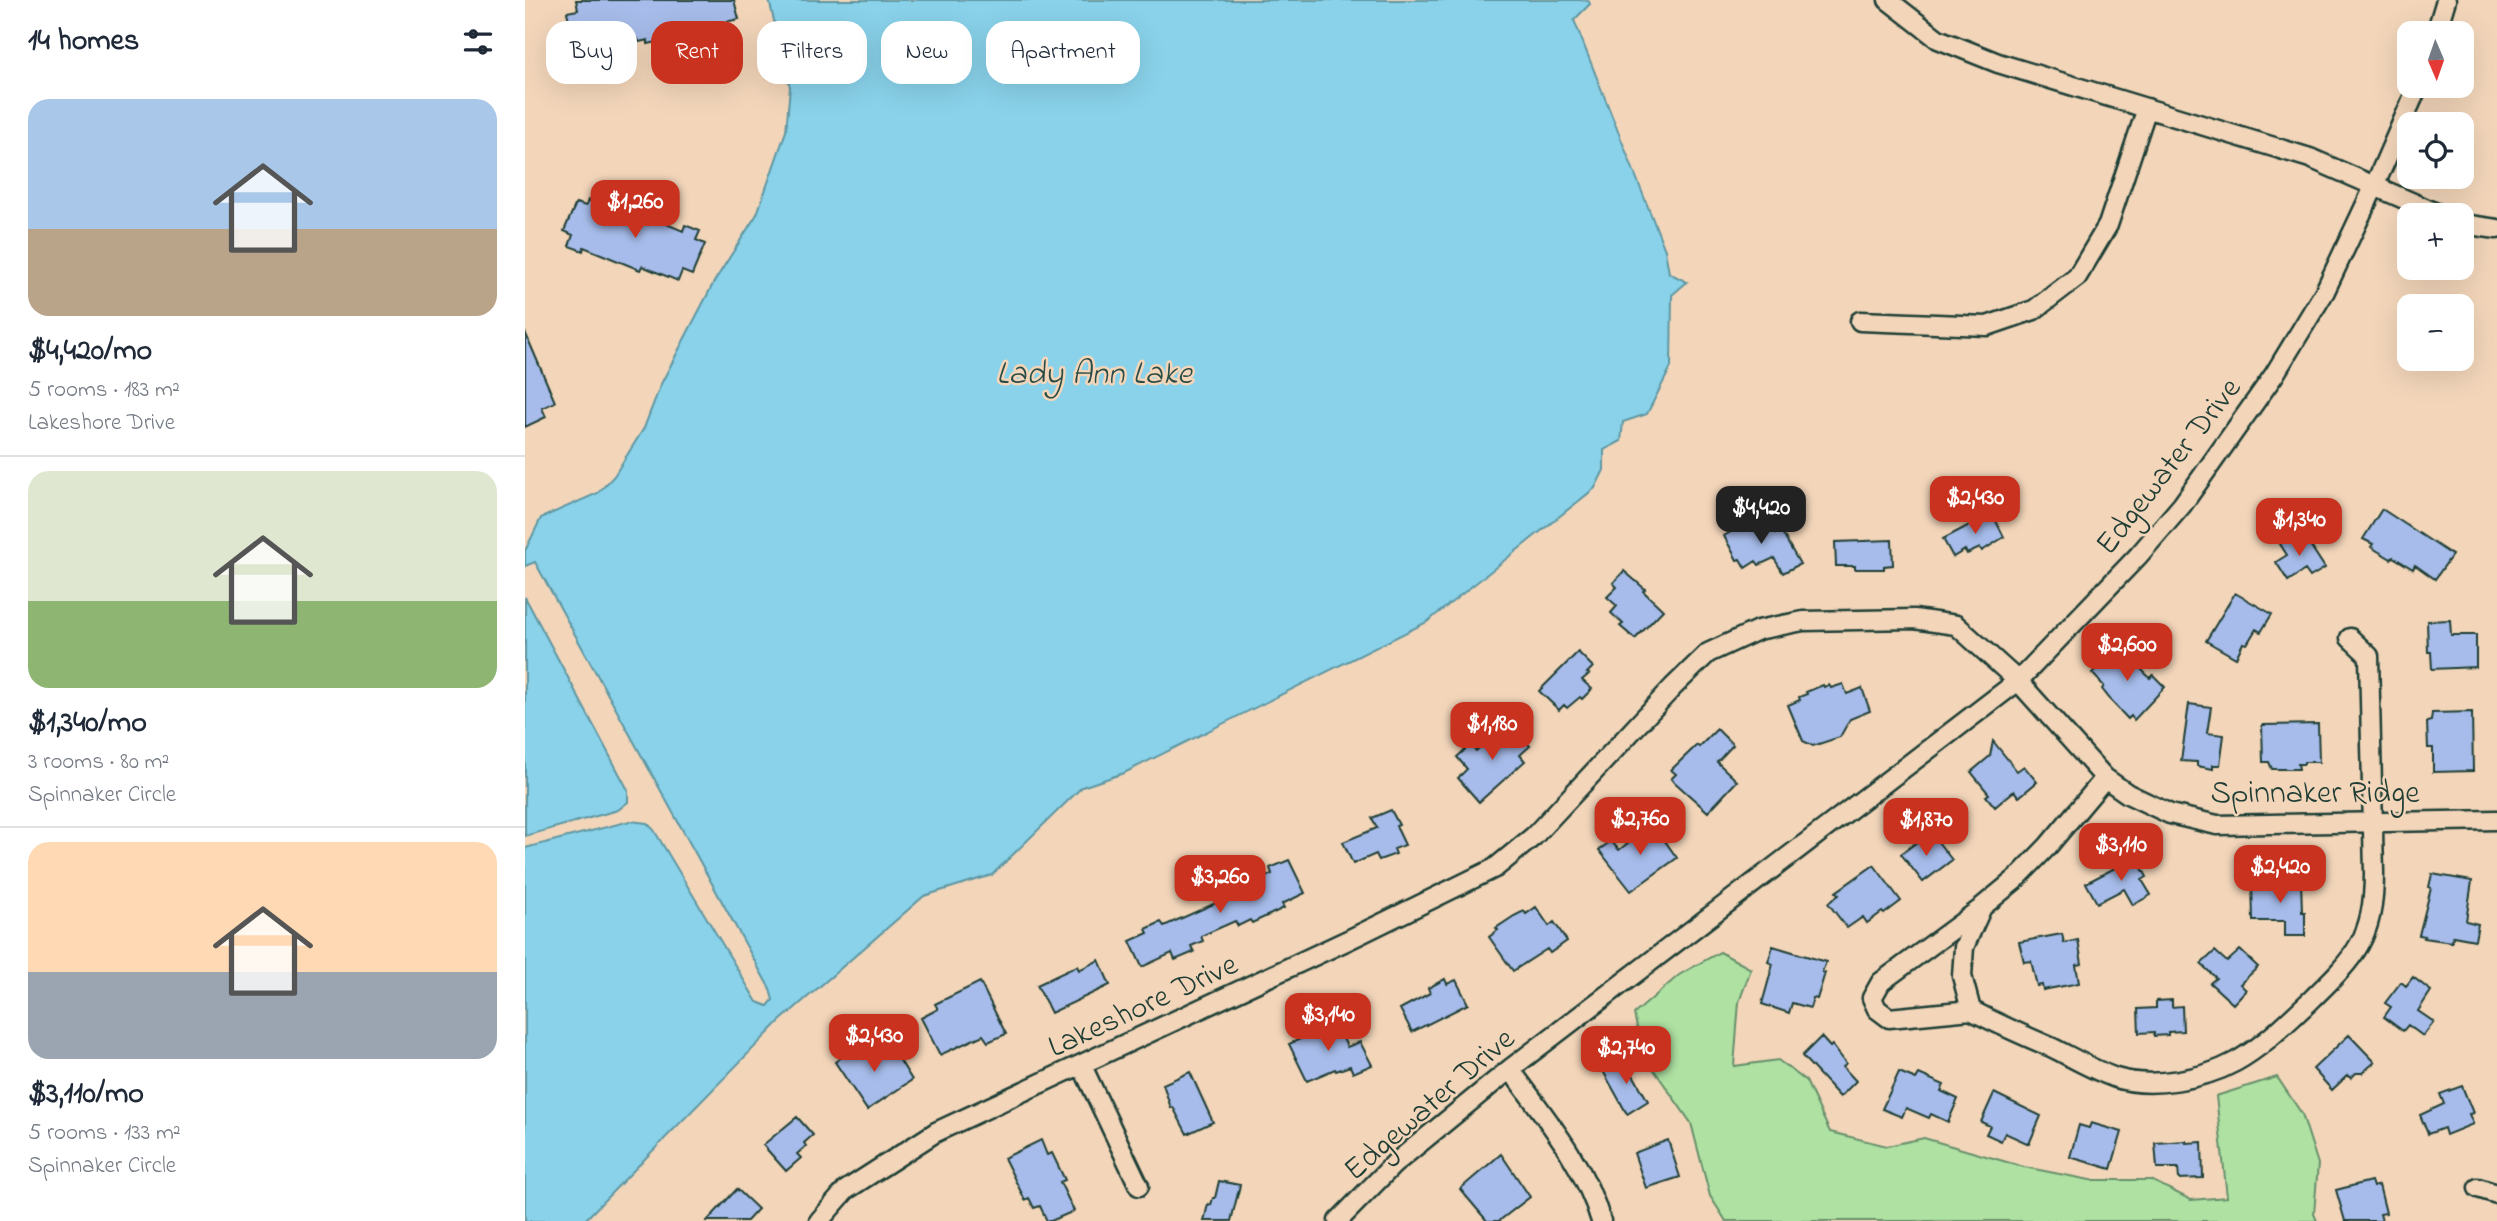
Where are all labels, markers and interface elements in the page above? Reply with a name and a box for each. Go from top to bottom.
text: 14 homes [28,20,139,64]
chip: Buy [546,21,637,84]
chip: Rent [651,21,743,84]
chip: Filters [757,21,867,84]
chip: New [881,21,972,84]
chip: Apartment [986,21,1140,84]
north arrow [2397,21,2475,98]
map controls [2397,21,2474,371]
icon: filters [459,23,497,61]
button: locate [2397,112,2474,189]
icon: home [200,145,326,271]
pin: $1,260 [578,180,692,240]
text: $1,260 [607,186,663,219]
button: + [2397,203,2474,280]
button: − [2397,294,2474,371]
text: $4,420/mo [28,330,152,374]
water label: Lady Ann Lake [996,351,1193,399]
street label: Edgewater Drive [2085,368,2255,566]
text: 5 rooms · 183 m² [28,374,180,407]
text: Lakeshore Drive [28,407,175,440]
pin: $2,430 [1918,476,2032,536]
text: $2,430 [1946,482,2004,515]
pin: $4,420 [1704,486,1818,546]
text: $4,420 [1732,492,1790,525]
pin: $1,340 [2242,498,2356,558]
text: $1,340 [2272,504,2326,537]
icon: home [200,517,326,643]
pin: $2,600 [2070,624,2184,683]
text: $2,600 [2097,629,2157,662]
text: $1,340/mo [28,702,147,746]
pin: $1,180 [1435,702,1549,762]
text: $1,180 [1466,708,1518,741]
text: 3 rooms · 80 m² [28,746,169,779]
street label: Spinnaker Ridge [2211,771,2420,818]
text: Spinnaker Circle [28,779,176,812]
pin: $2,760 [1583,798,1697,857]
pin: $1,870 [1869,798,1983,858]
text: $2,760 [1611,803,1669,836]
text: $1,870 [1899,804,1953,837]
pin: $3,110 [2064,824,2178,883]
text: $3,110 [2095,829,2147,862]
pin: $2,420 [2223,846,2337,905]
text: $2,420 [2250,851,2310,884]
pin: $3,260 [1163,856,1277,915]
text: $3,260 [1191,861,1249,894]
icon: home [200,888,326,1014]
street label: Lakeshore Drive [1041,942,1247,1072]
pin: $3,140 [1271,993,1385,1053]
text: $3,140 [1301,999,1355,1032]
pin: $2,430 [817,1014,931,1074]
street label: Edgewater Drive [1334,1017,1527,1194]
text: $2,430 [845,1020,903,1053]
pin: $2,740 [1569,1026,1683,1086]
text: $2,740 [1597,1032,1655,1065]
text: $3,110/mo [28,1073,144,1117]
text: 5 rooms · 133 m² [28,1117,181,1150]
text: Spinnaker Circle [28,1150,176,1183]

